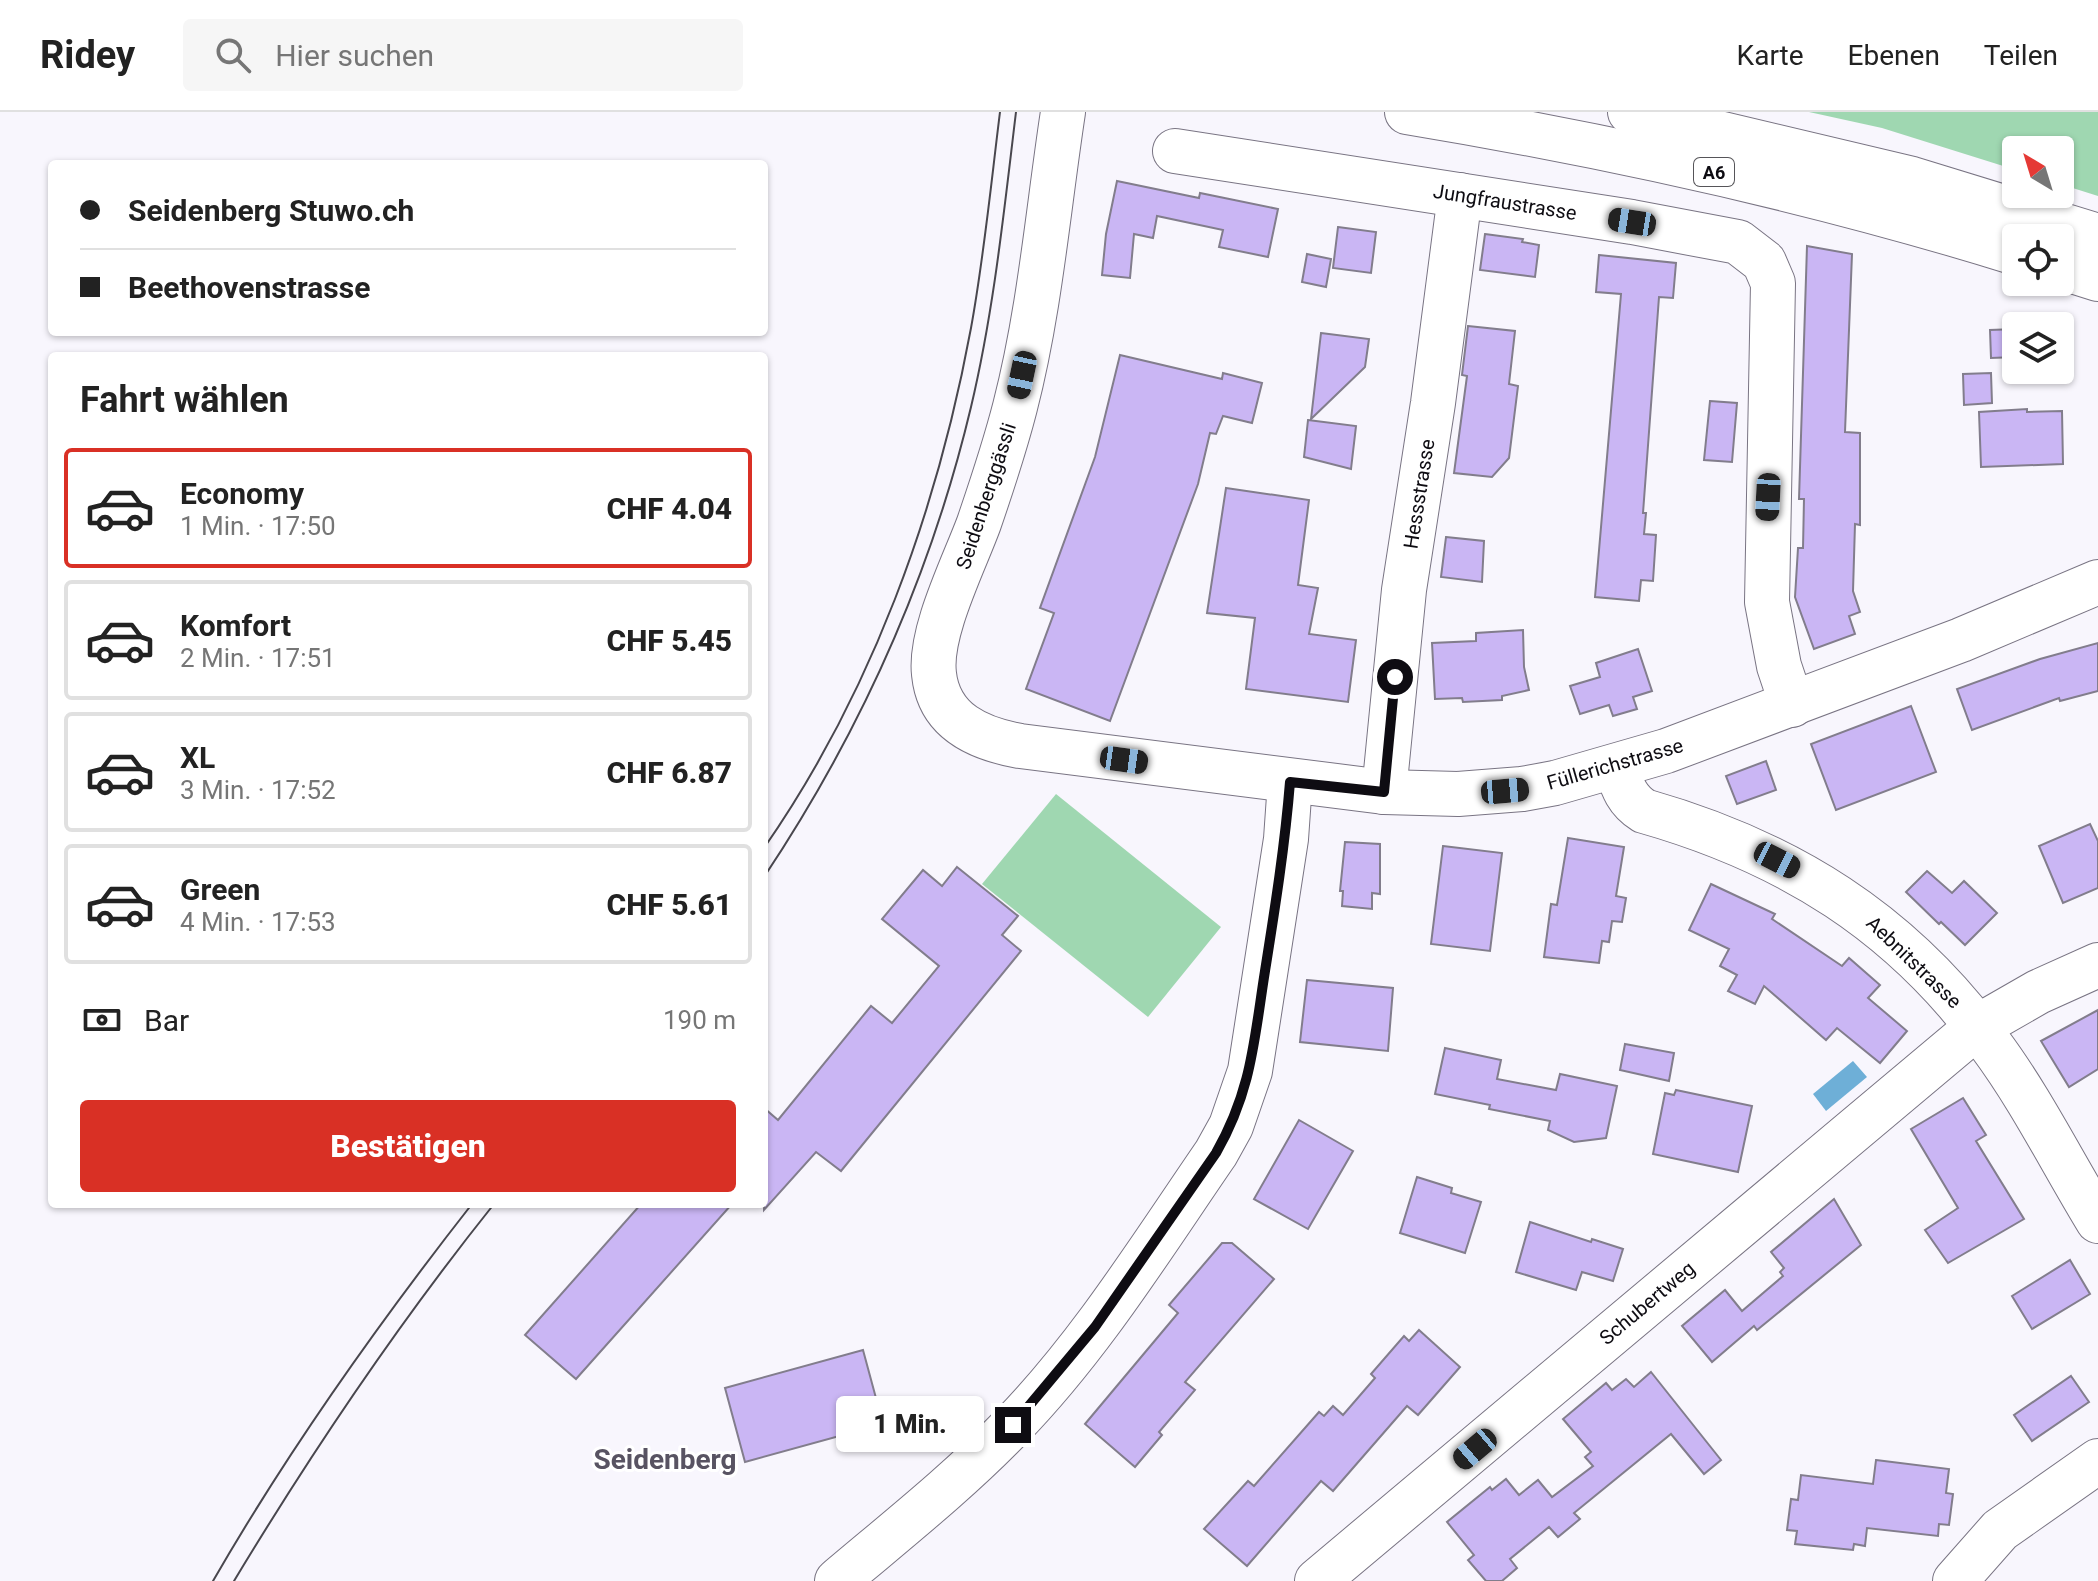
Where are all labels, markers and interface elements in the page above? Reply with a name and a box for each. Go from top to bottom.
search box [183,19,743,91]
text: Ridey [40,33,135,77]
icon: search [211,33,255,77]
text: Hier suchen [275,38,434,73]
text: Karte [1737,39,1804,72]
text: Ebenen [1848,39,1940,72]
text: Teilen [1984,39,2058,72]
north arrow [2002,136,2074,208]
map controls [2002,136,2074,384]
road number: A6 [1694,158,1734,186]
street label: Jungfraustrasse [1432,179,1578,225]
text: Seidenberg Stuwo.ch [128,193,414,228]
car [1606,206,1658,238]
button: locate [2002,224,2074,296]
text: Beethovenstrasse [128,270,370,305]
button: layers [2002,312,2074,384]
car [1005,349,1039,401]
text: Fahrt wählen [80,379,289,421]
street label: Seidenberggässli [951,420,1021,572]
street label: Hessstrasse [1398,437,1440,551]
icon: car [84,472,156,544]
car [1755,472,1781,522]
text: Economy [180,476,304,511]
text: CHF 4.04 [607,491,732,526]
text: 1 Min. · 17:50 [180,511,336,541]
icon: car [84,604,156,676]
text: Komfort [180,608,291,643]
text: CHF 5.45 [607,623,732,658]
text: 2 Min. · 17:51 [180,643,336,673]
route start [1377,659,1413,695]
street label: Füllerichstrasse [1544,733,1686,795]
icon: car [84,736,156,808]
text: XL [180,740,215,775]
car [1099,745,1149,775]
text: CHF 6.87 [607,755,732,790]
text: 3 Min. · 17:52 [180,775,336,805]
car [1480,777,1530,805]
car [1750,838,1804,882]
icon: car [84,868,156,940]
text: Green [180,872,260,907]
text: CHF 5.61 [607,887,732,922]
text: 4 Min. · 17:53 [180,907,336,937]
street label: Aebnitstrasse [1862,911,1966,1013]
icon: cash [80,998,124,1042]
text: Bar [144,1003,189,1038]
text: 190 m [663,1005,736,1035]
button: Bestätigen [80,1100,736,1192]
street label: Schubertweg [1595,1256,1699,1350]
callout: 1 Min. [837,1397,985,1453]
route end [995,1407,1031,1443]
text: 1 Min. [873,1409,947,1439]
car [1449,1424,1501,1474]
district label: Seidenberg [593,1443,737,1476]

